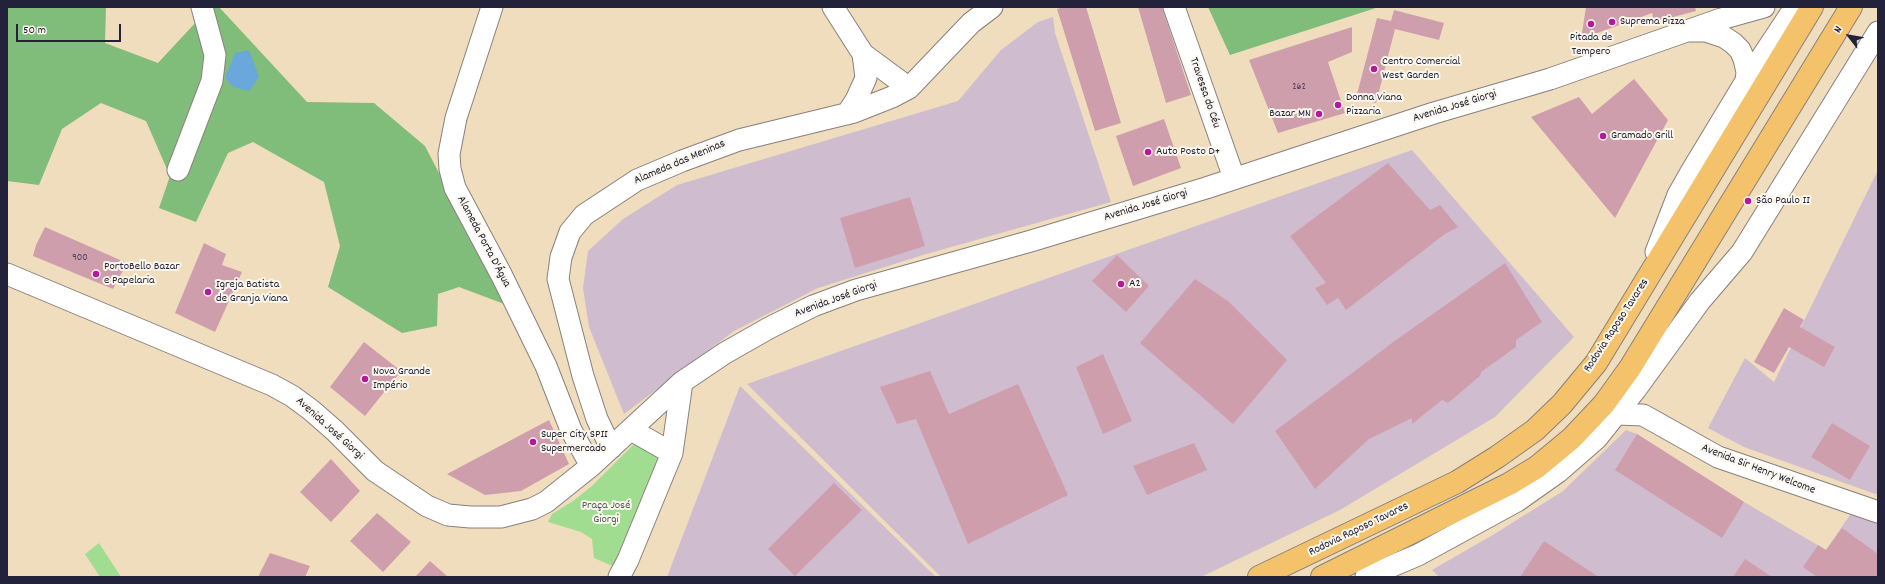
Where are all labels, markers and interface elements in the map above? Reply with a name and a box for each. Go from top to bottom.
place label: Suprema Pizza [1620,15,1685,29]
scale bar [18,16,123,42]
north arrow [1829,16,1869,56]
marker: Suprema Pizza [1607,17,1617,27]
marker: Pitada de Tempero [1586,19,1596,29]
text: 50 m [23,22,46,39]
text: N [1830,23,1847,36]
place label: Pitada de Tempero [1570,31,1612,59]
place label: Centro Comercial West Garden [1382,55,1460,83]
street label: Travessa do Céu [1185,56,1223,130]
marker: Centro Comercial West Garden [1369,64,1379,74]
house number: 262 [1292,82,1306,94]
street label: Avenida José Giorgi [1411,87,1499,127]
place label: Donna Viana Pizzaria [1346,91,1402,119]
marker: Donna Viana Pizzaria [1333,100,1343,110]
place label: Bazar MN [1269,107,1311,121]
marker: Bazar MN [1314,109,1324,119]
place label: Gramado Grill [1611,129,1673,143]
marker: Gramado Grill [1598,131,1608,141]
street label: Alameda das Meninas [632,137,728,189]
place label: Auto Posto D+ [1156,145,1220,159]
marker: Auto Posto D+ [1143,147,1153,157]
street label: Avenida José Giorgi [1102,186,1190,226]
street label: Alameda Porta D'Água [453,194,513,290]
place label: São Paulo II [1756,194,1810,208]
marker: São Paulo II [1743,196,1753,206]
house number: 900 [72,253,88,265]
place label: PortoBello Bazar e Papelaria [104,260,180,288]
marker: PortoBello Bazar e Papelaria [91,269,101,279]
street label: Rodovia Raposo Tavares [1581,276,1653,376]
place label: A2 [1129,277,1141,291]
place label: Igreja Batista de Granja Viana [216,278,288,306]
street label: Avenida José Giorgi [793,278,879,322]
marker: A2 [1116,279,1126,289]
marker: Igreja Batista de Granja Viana [203,287,213,297]
place label: Nova Grande Império [373,365,430,393]
marker: Nova Grande Império [360,374,370,384]
street label: Avenida José Giorgi [292,395,366,463]
place label: Super City SPII Supermercado [541,428,608,456]
marker: Super City SPII Supermercado [528,437,538,447]
street label: Avenida Sir Henry Welcome [1699,442,1817,498]
park label: Praça José Giorgi [582,499,630,527]
street label: Rodovia Raposo Tavares [1307,500,1411,560]

